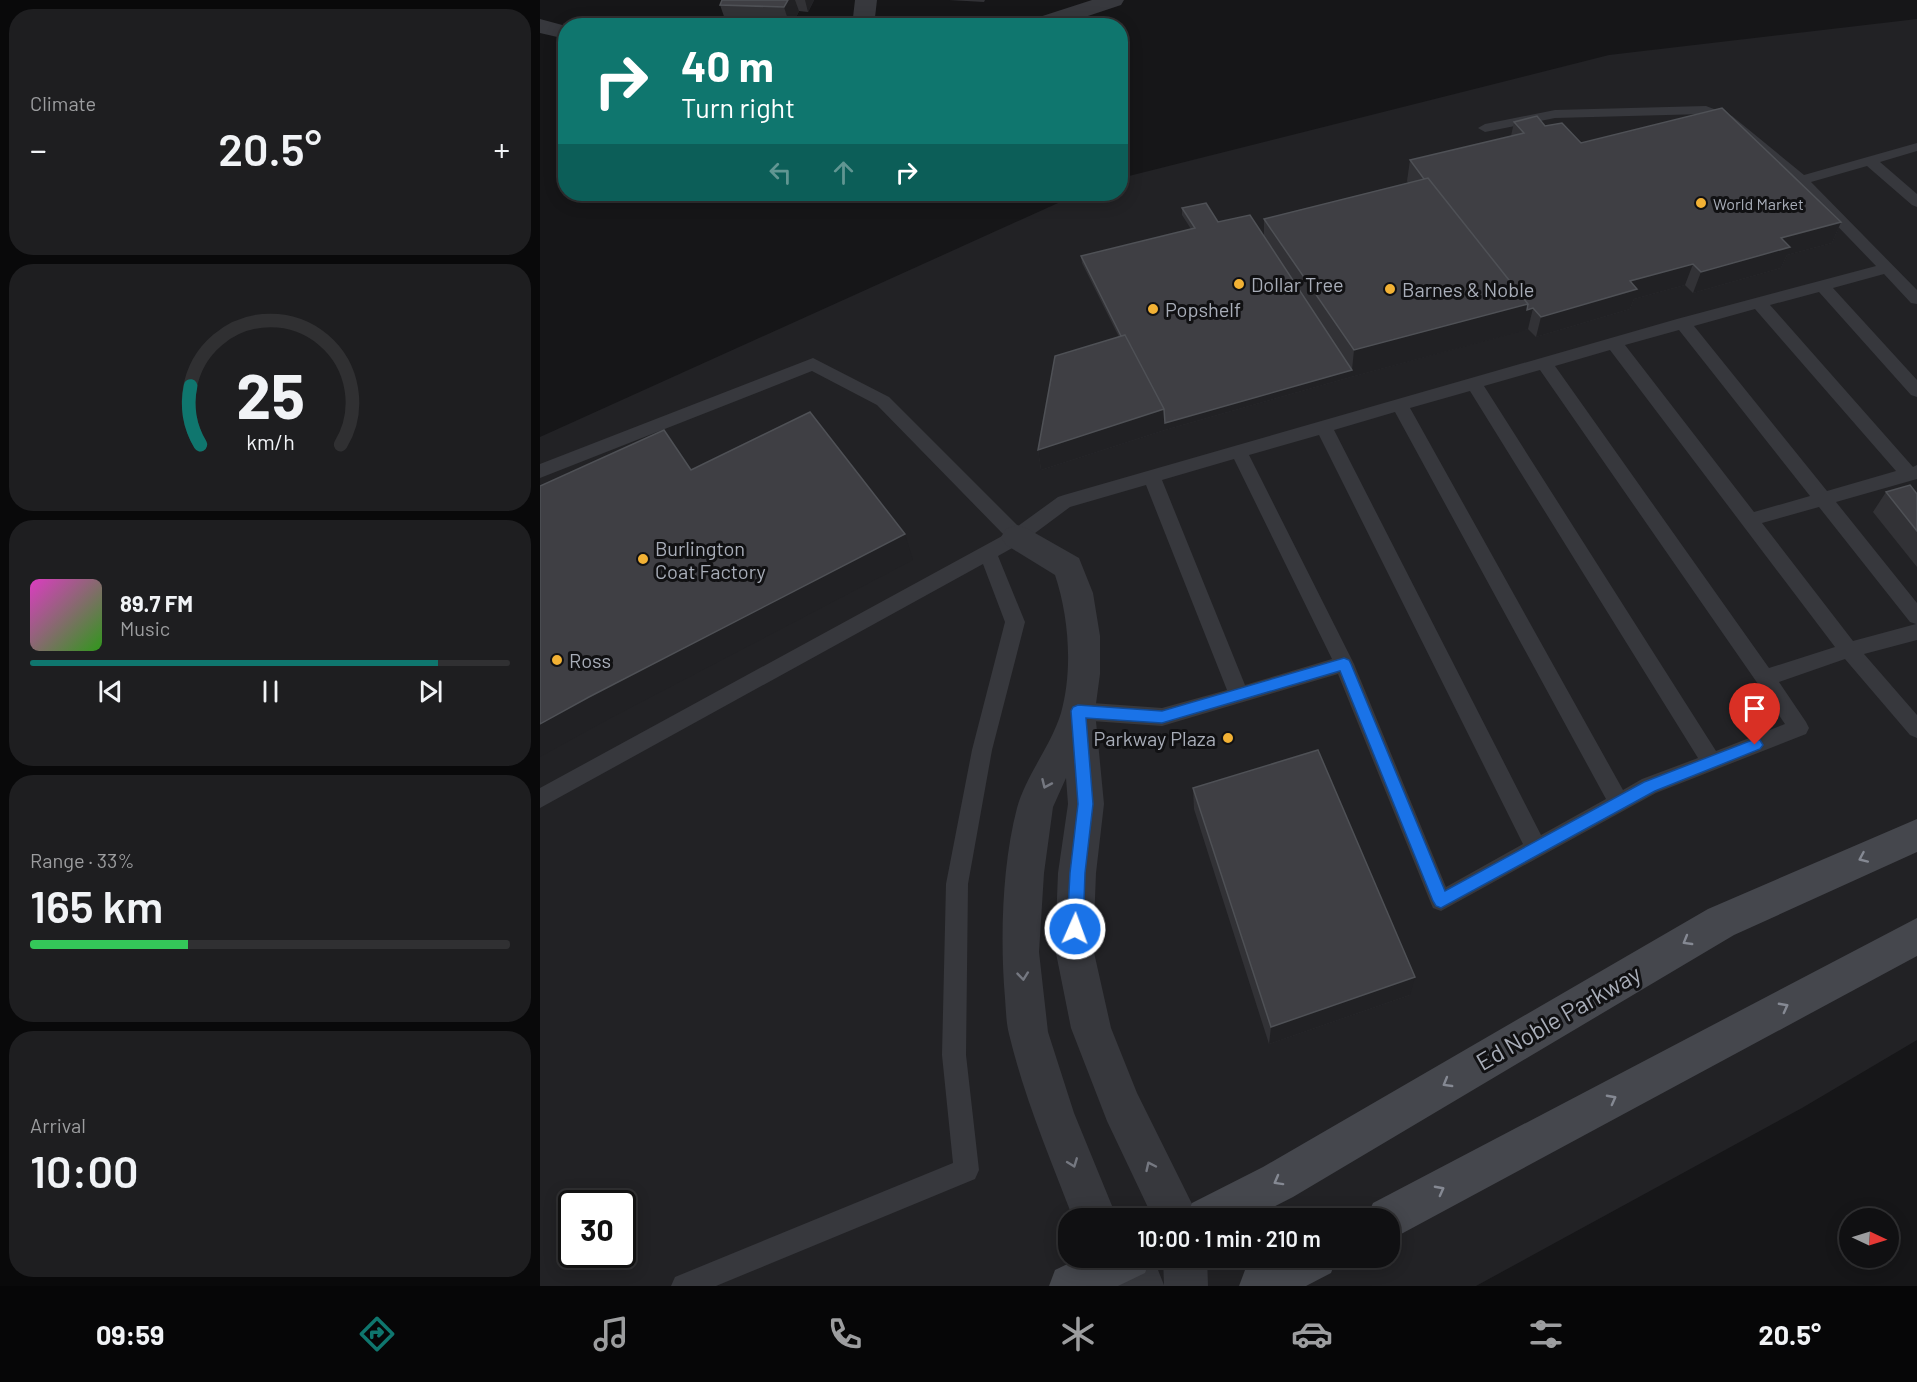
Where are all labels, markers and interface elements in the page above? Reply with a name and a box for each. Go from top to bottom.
text: 40 m [681,40,774,90]
icon: right [582,42,660,120]
text: Climate [30,91,96,115]
text: Turn right [681,91,795,123]
text: 20.5° [218,121,322,175]
text: − [30,129,47,169]
text: + [493,129,510,169]
icon: left [764,156,797,189]
icon: ahead [827,156,860,189]
icon: right [890,156,923,189]
place label: World Market [1713,194,1804,213]
marker: World Market [1694,196,1708,210]
place label: Dollar Tree [1251,272,1344,296]
marker: Dollar Tree [1232,277,1246,291]
place label: Barnes & Noble [1402,277,1534,301]
marker: Barnes & Noble [1383,282,1397,296]
place label: Popshelf [1165,297,1241,321]
marker: Popshelf [1146,302,1160,316]
text: 25 [236,357,304,431]
text: km/h [246,429,294,454]
place label: Burlington Coat Factory [655,536,766,583]
marker: Burlington Coat Factory [636,552,650,566]
text: 89.7 FM [120,590,193,616]
text: Music [120,616,170,640]
place label: Ross [569,648,611,672]
marker: Ross [550,653,564,667]
icon: previous [94,675,127,708]
icon: pause [254,675,287,708]
icon: next [414,675,447,708]
pin [1729,683,1780,745]
icon: arrive [1738,692,1771,725]
place label: Parkway Plaza [1093,726,1216,750]
marker: Parkway Plaza [1221,731,1235,745]
one-way arrow [1041,777,1053,788]
text: Range · 33% [30,848,134,872]
one-way arrow [1859,851,1870,863]
text: 165 km [30,878,163,932]
position arrow [1043,897,1107,961]
one-way arrow [1683,934,1693,946]
street label: Ed Noble Parkway [1471,958,1645,1076]
one-way arrow [1016,971,1029,980]
one-way arrow [1778,1003,1788,1014]
one-way arrow [1443,1075,1453,1087]
one-way arrow [1606,1095,1616,1106]
text: Arrival [30,1113,86,1137]
text: 10:00 [30,1143,139,1197]
one-way arrow [1066,1157,1078,1168]
one-way arrow [1145,1162,1157,1173]
one-way arrow [1274,1174,1285,1185]
one-way arrow [1434,1186,1445,1198]
speed limit sign: 30 [558,1190,636,1268]
north arrow [1839,1208,1899,1268]
map controls [1839,1208,1899,1268]
text: 10:00 · 1 min · 210 m [1137,1225,1321,1251]
icon: directions [356,1313,398,1355]
icon: music [590,1313,632,1355]
icon: phone [824,1313,866,1355]
icon: climate [1057,1313,1099,1355]
icon: car [1291,1313,1333,1355]
icon: filters [1525,1313,1567,1355]
text: 09:59 [96,1318,164,1350]
text: 20.5° [1759,1318,1821,1350]

